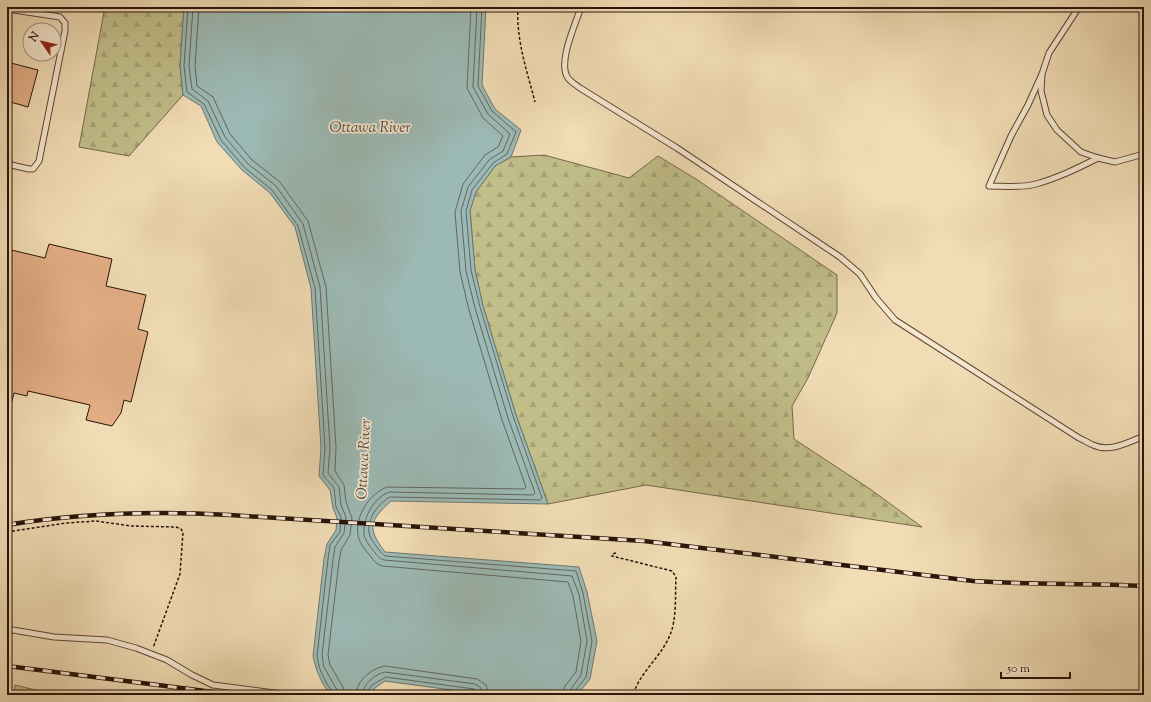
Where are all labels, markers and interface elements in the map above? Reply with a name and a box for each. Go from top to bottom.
north arrow [22,22,62,62]
text: N [25,29,44,46]
water label: Ottawa River [330,118,411,139]
water label: Ottawa River [352,417,377,500]
scale bar [1001,654,1070,680]
text: 50 m [1006,660,1030,678]

